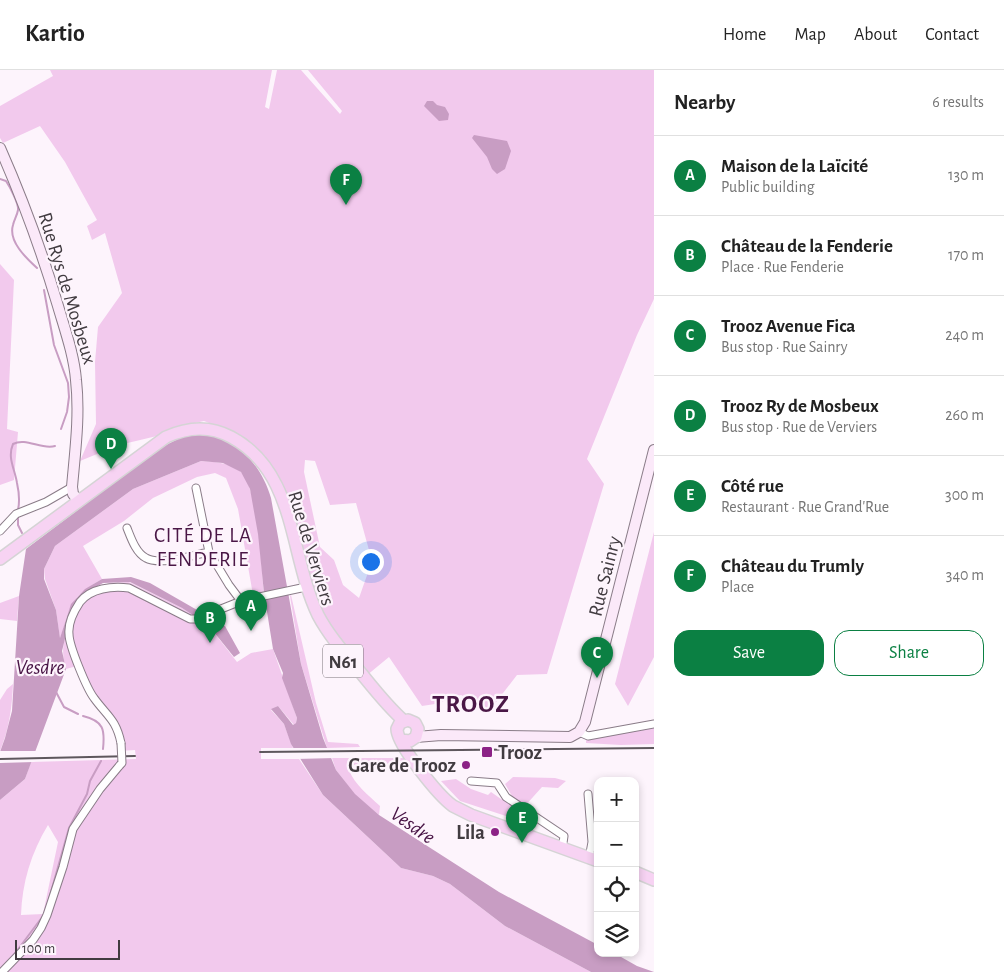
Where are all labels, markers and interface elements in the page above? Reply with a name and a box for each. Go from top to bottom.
text: Kartio [25,22,85,46]
text: Home [723,26,766,44]
text: Map [794,26,826,44]
text: About [854,26,897,44]
text: Contact [925,26,979,44]
text: Nearby [674,92,735,113]
text: 6 results [932,94,984,110]
text: Maison de la Laïcité [721,157,868,176]
pin: F [330,164,362,205]
text: A [685,167,695,183]
text: 130 m [948,167,984,183]
text: Public building [721,179,815,195]
street label: Rue Rys de Mosbeux [34,210,100,367]
text: Château de la Fenderie [721,237,893,256]
text: B [685,247,695,263]
text: 170 m [948,247,984,263]
text: Place · Rue Fenderie [721,259,844,275]
text: Trooz Avenue Fica [721,317,855,336]
text: C [686,327,694,343]
text: 240 m [945,327,984,343]
text: Bus stop · Rue Sainry [721,339,848,355]
text: Trooz Ry de Mosbeux [721,397,879,416]
text: D [685,407,695,423]
text: 260 m [945,407,984,423]
text: Bus stop · Rue de Verviers [721,419,877,435]
pin: D [95,428,127,469]
text: Côté rue [721,477,784,496]
text: E [686,487,694,503]
text: 300 m [945,487,984,503]
street label: Rue de Verviers [284,488,338,608]
text: Restaurant · Rue Grand'Rue [721,499,889,515]
district label: CITÉ DE LA FENDERIE [154,523,252,570]
street label: Rue Sainry [585,534,625,618]
your location [358,549,384,575]
text: Château du Trumly [721,557,864,576]
text: F [686,567,694,583]
text: 340 m [946,567,984,583]
text: Place [721,579,754,595]
pin: A [235,590,267,631]
pin: B [194,602,226,643]
button: Save [674,630,824,676]
button: Share [834,630,984,676]
pin: C [581,637,613,678]
road number: N61 [323,644,363,678]
water label: Vesdre [16,657,64,678]
district label: TROOZ [432,692,510,717]
place label: Trooz [498,743,542,763]
marker: Trooz [480,745,494,759]
place label: Gare de Trooz [348,756,456,776]
marker: Gare de Trooz [460,759,472,771]
map controls [594,777,639,957]
button: + [594,777,639,822]
pin: E [506,802,538,843]
water label: Vesdre [387,803,439,848]
button: − [594,822,639,867]
place label: Lila [456,823,485,843]
marker: Lila [489,826,501,838]
button: locate [594,867,639,912]
button: layers [594,912,639,957]
scale bar [15,937,120,960]
text: 100 m [22,942,55,956]

